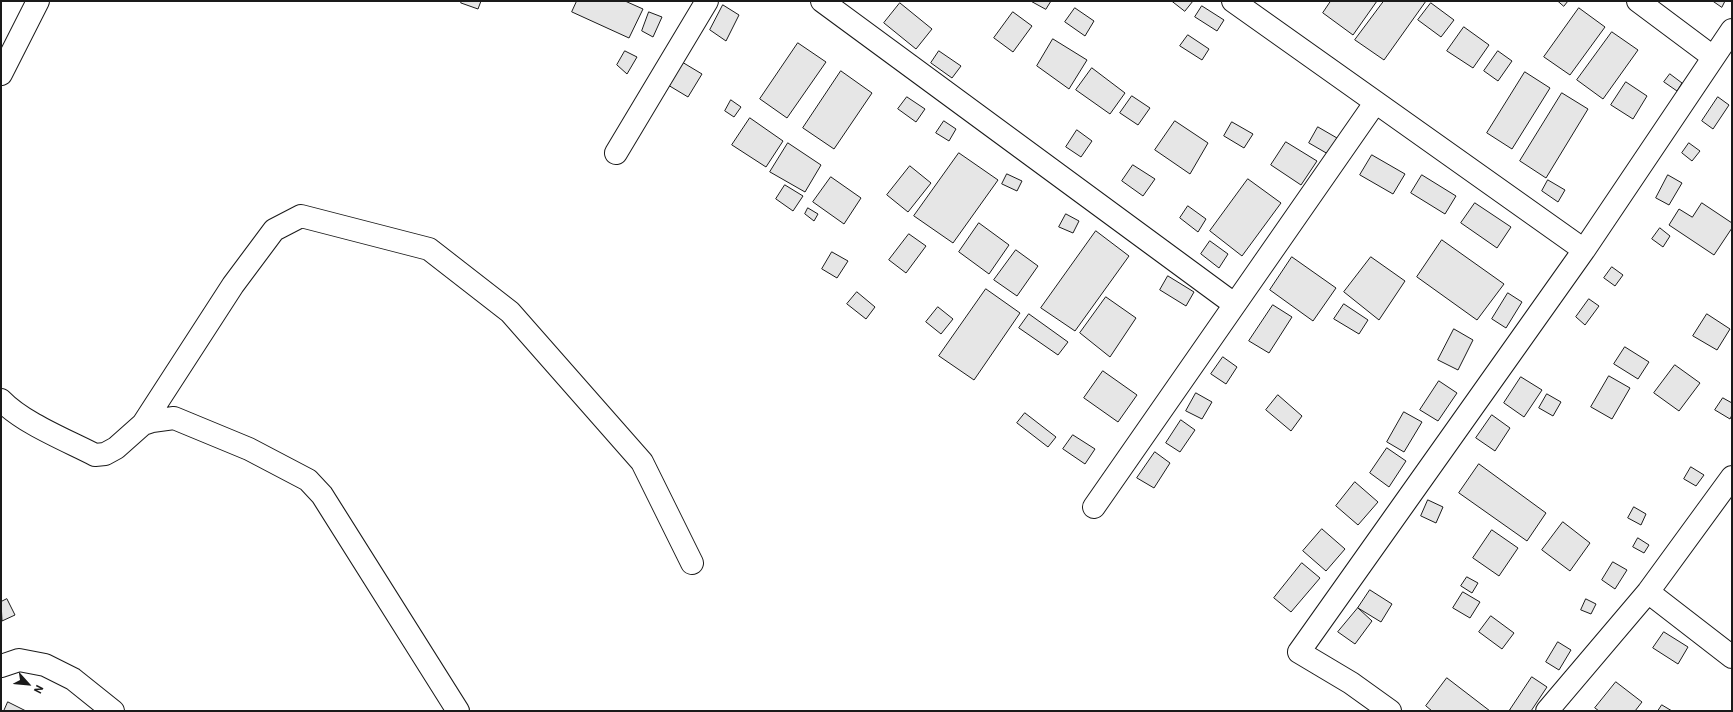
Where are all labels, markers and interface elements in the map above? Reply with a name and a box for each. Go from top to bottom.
north arrow [8,664,48,704]
text: N [31,683,47,696]

